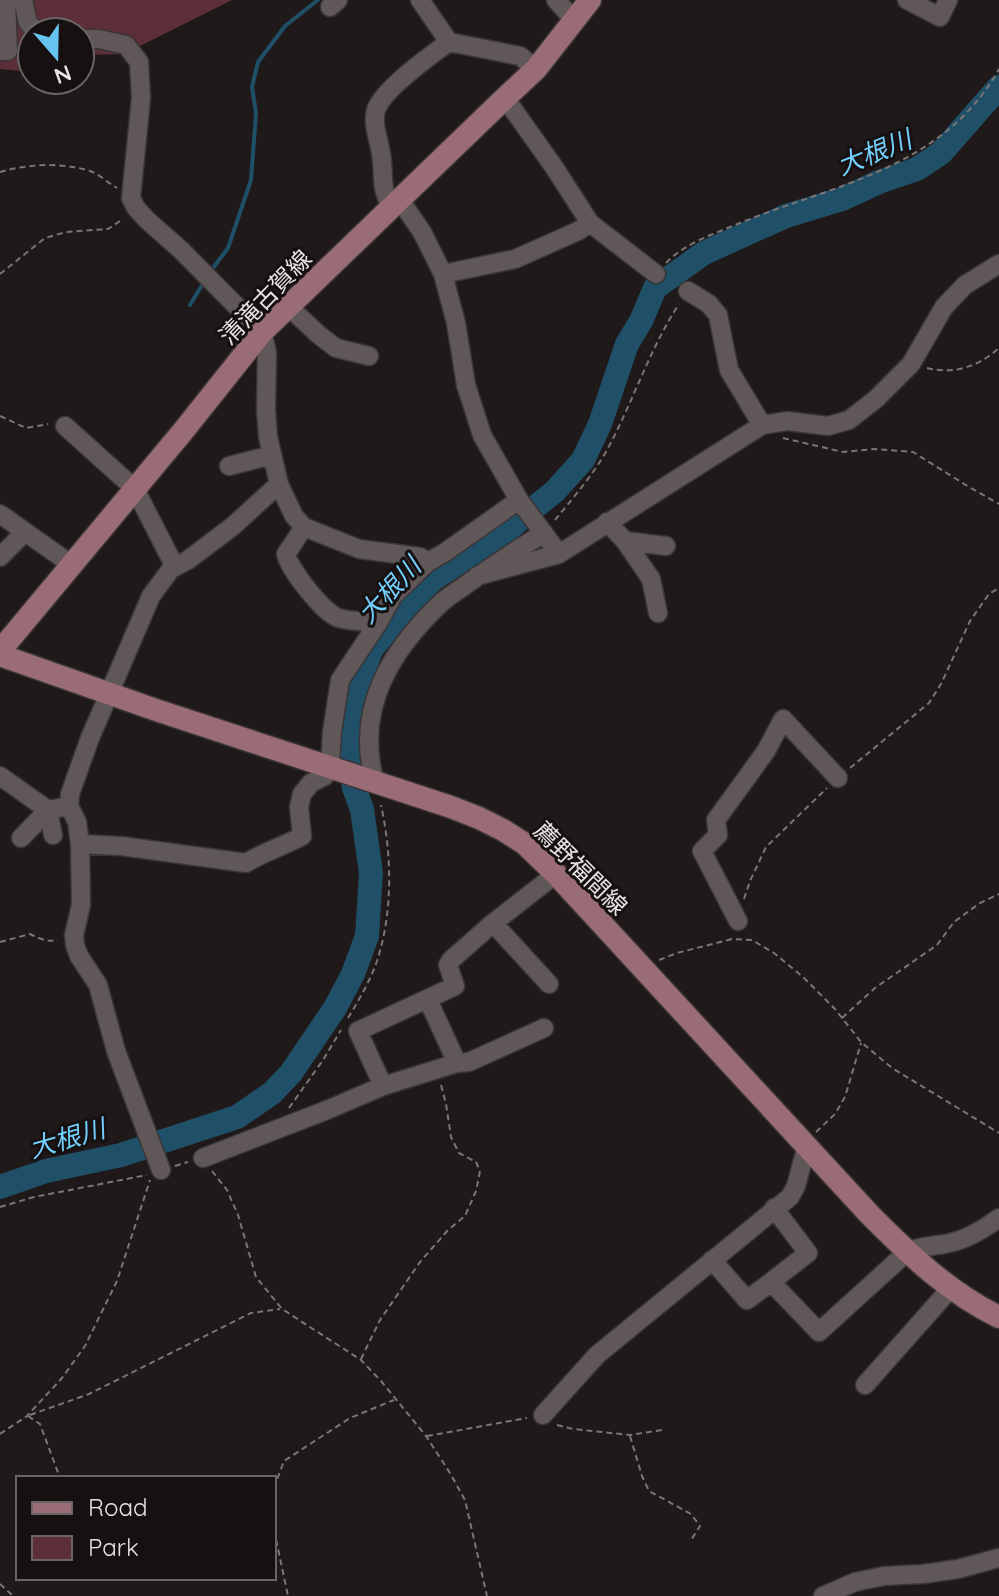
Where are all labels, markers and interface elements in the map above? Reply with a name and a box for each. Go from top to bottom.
north arrow [16,16,96,96]
text: N [50,59,75,91]
water label: 大根川 [832,121,919,182]
street label: 清滝古賀線 [213,243,317,351]
water label: 大根川 [350,548,430,630]
street label: 薦野福間線 [528,815,634,921]
water label: 大根川 [25,1111,112,1165]
legend [16,1476,276,1580]
text: Road [88,1492,148,1522]
text: Park [88,1532,139,1562]

